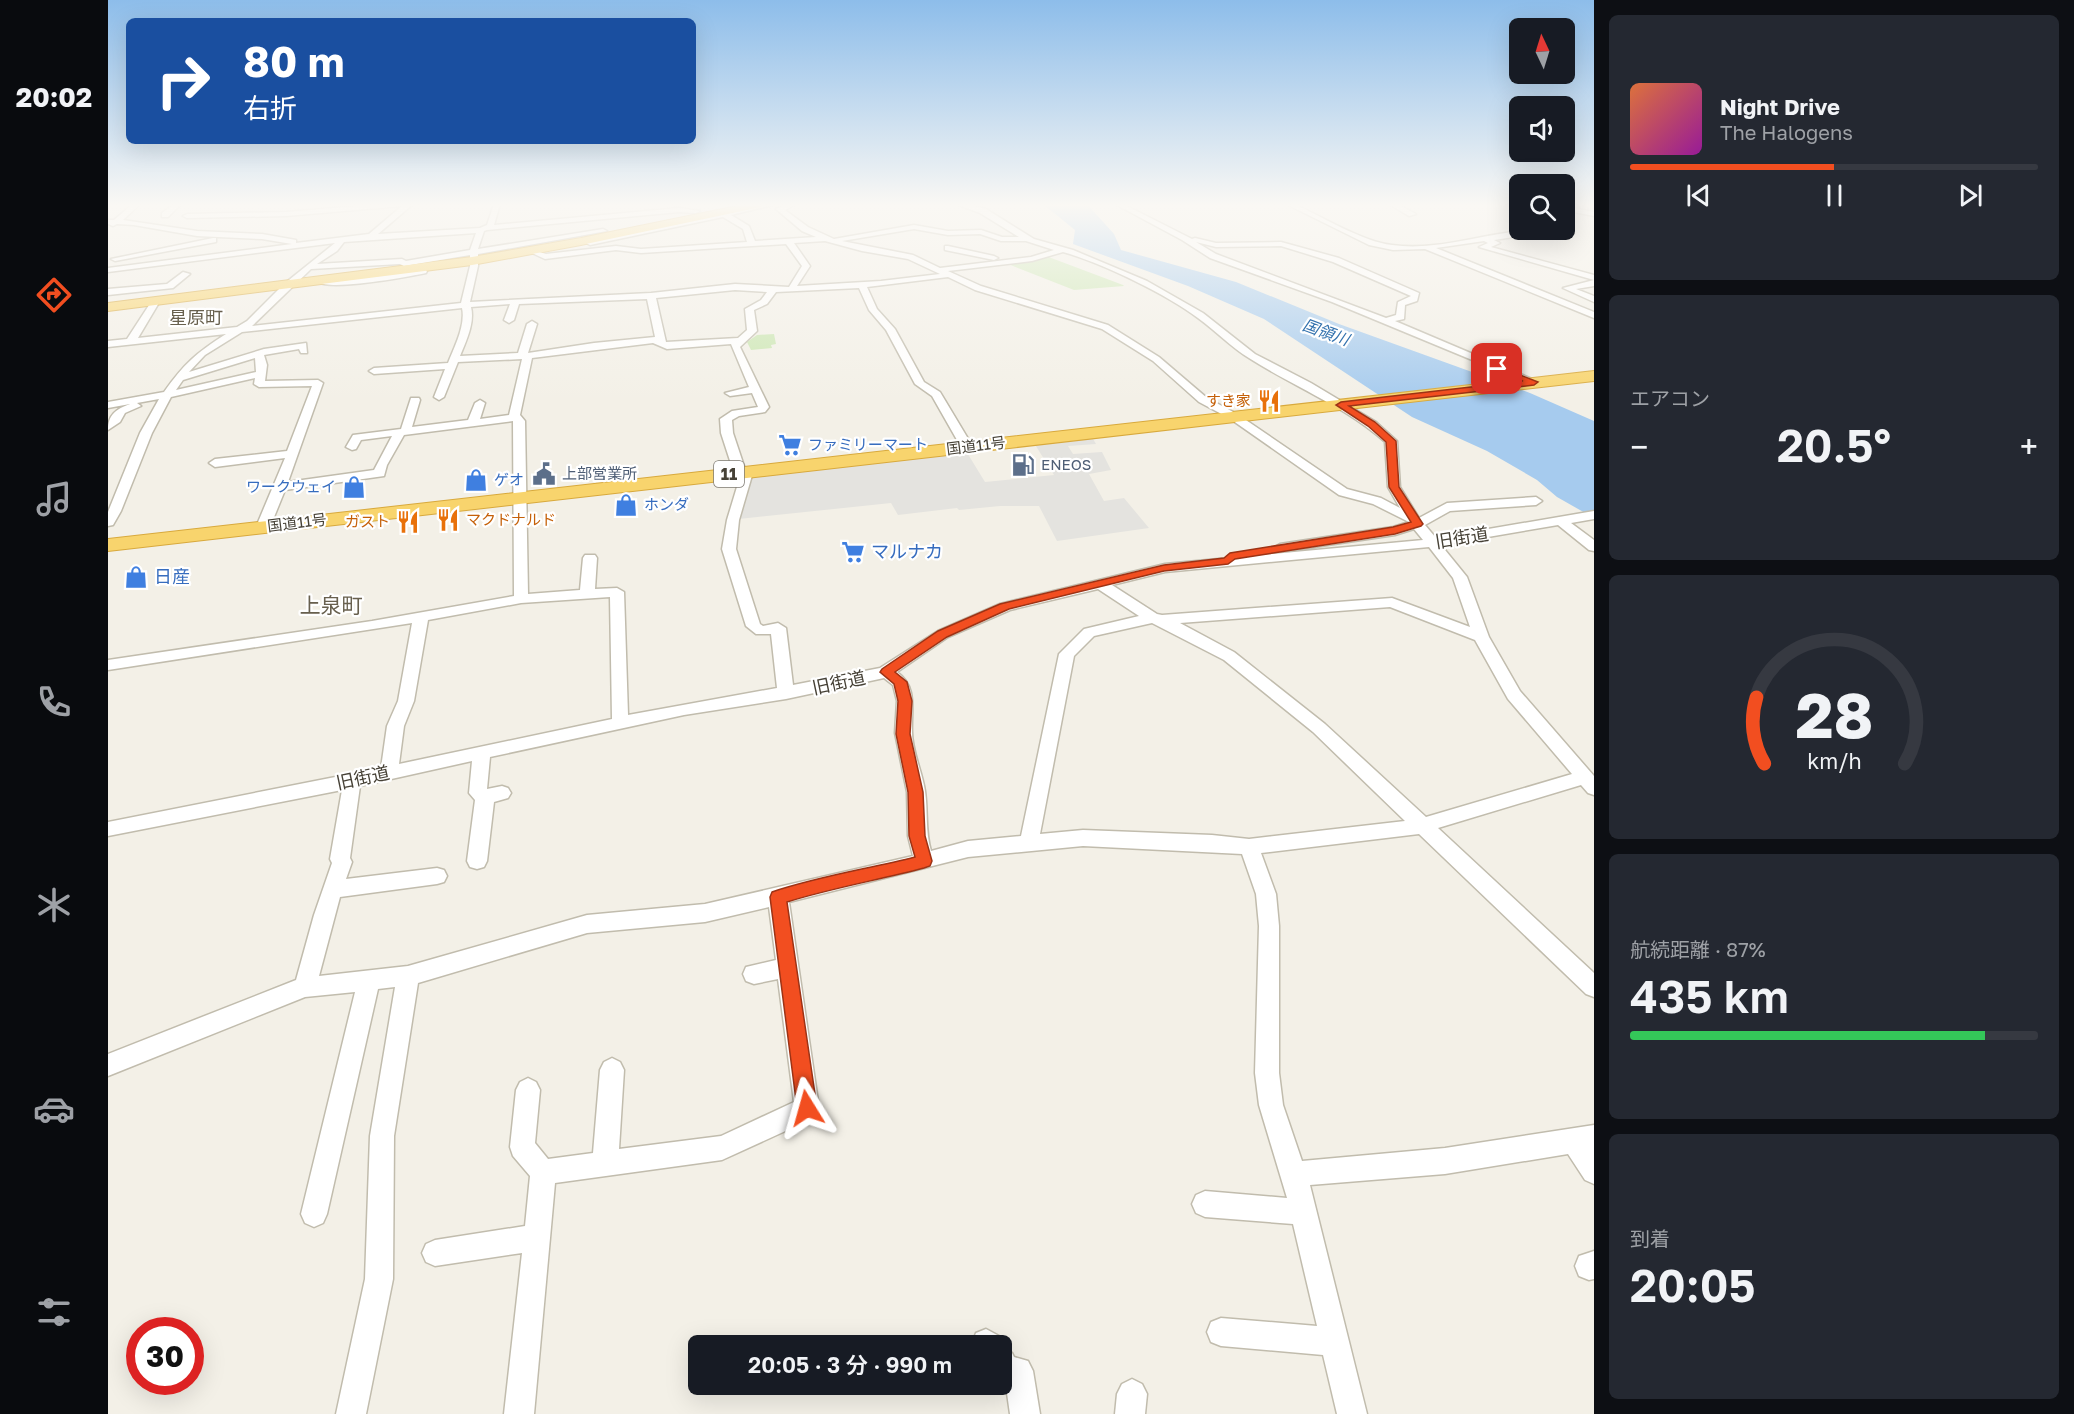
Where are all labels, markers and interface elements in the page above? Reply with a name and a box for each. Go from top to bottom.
north arrow [1509,18,1575,84]
map controls [1509,18,1575,240]
text: 80 m [243,36,344,86]
icon: right [144,42,222,120]
text: 20:02 [16,81,92,113]
text: 右折 [243,92,297,124]
text: Night Drive [1720,93,1840,120]
button: sound [1509,96,1575,162]
text: The Halogens [1720,120,1853,144]
button: search [1509,174,1575,240]
icon: previous [1682,179,1715,212]
icon: pause [1818,179,1851,212]
icon: next [1954,179,1987,212]
icon: directions [33,274,75,316]
district label: 星原町 [169,306,223,328]
water label: 国領川 [1300,314,1354,350]
pin [1471,343,1522,394]
icon: arrive [1480,352,1513,385]
text: エアコン [1630,386,1710,410]
restaurant icon: すき家 [1256,388,1282,414]
place label: すき家 [1206,391,1251,409]
text: 20.5° [1777,418,1891,472]
text: − [1630,427,1648,466]
text: + [2020,427,2038,466]
supermarket icon: ファミリーマート [777,432,803,458]
street label: 国道11号 [945,432,1007,458]
place label: ファミリーマート [808,435,928,453]
fuel station icon: ENEOS [1010,452,1036,478]
place label: ENEOS [1041,455,1091,473]
public building icon: 上部営業所 [531,461,557,487]
road number: 11 [714,461,744,487]
place label: 上部営業所 [562,464,637,482]
shop icon: ゲオ [463,467,489,493]
place label: ゲオ [494,470,524,488]
shop icon: ワークウェイ [341,474,367,500]
place label: ワークウェイ [246,477,336,495]
icon: music [33,478,75,520]
shop icon: ホンダ [613,492,639,518]
place label: ホンダ [644,495,689,513]
restaurant icon: マクドナルド [435,507,461,533]
street label: 国道11号 [266,509,328,535]
restaurant icon: ガスト [395,509,421,535]
place label: マクドナルド [466,510,556,528]
place label: ガスト [345,512,390,530]
street label: 旧街道 [1433,522,1490,552]
supermarket icon: マルナカ [840,539,866,565]
place label: マルナカ [871,540,943,562]
shop icon: 日産 [123,564,149,590]
place label: 日産 [154,565,190,587]
district label: 上泉町 [300,592,363,618]
street label: 旧街道 [810,666,867,698]
text: 28 [1795,677,1873,752]
icon: phone [33,681,75,723]
text: km/h [1807,748,1861,774]
street label: 旧街道 [334,761,391,793]
icon: climate [33,884,75,926]
text: 航続距離 · 87% [1630,937,1766,961]
text: 435 km [1630,969,1789,1023]
position arrow [775,1076,839,1140]
icon: car [33,1088,75,1130]
text: 到着 [1630,1226,1670,1250]
text: 20:05 [1630,1258,1755,1312]
icon: filters [33,1291,75,1333]
speed limit sign: 30 [126,1317,204,1395]
text: 20:05 · 3 分 · 990 m [748,1351,952,1378]

